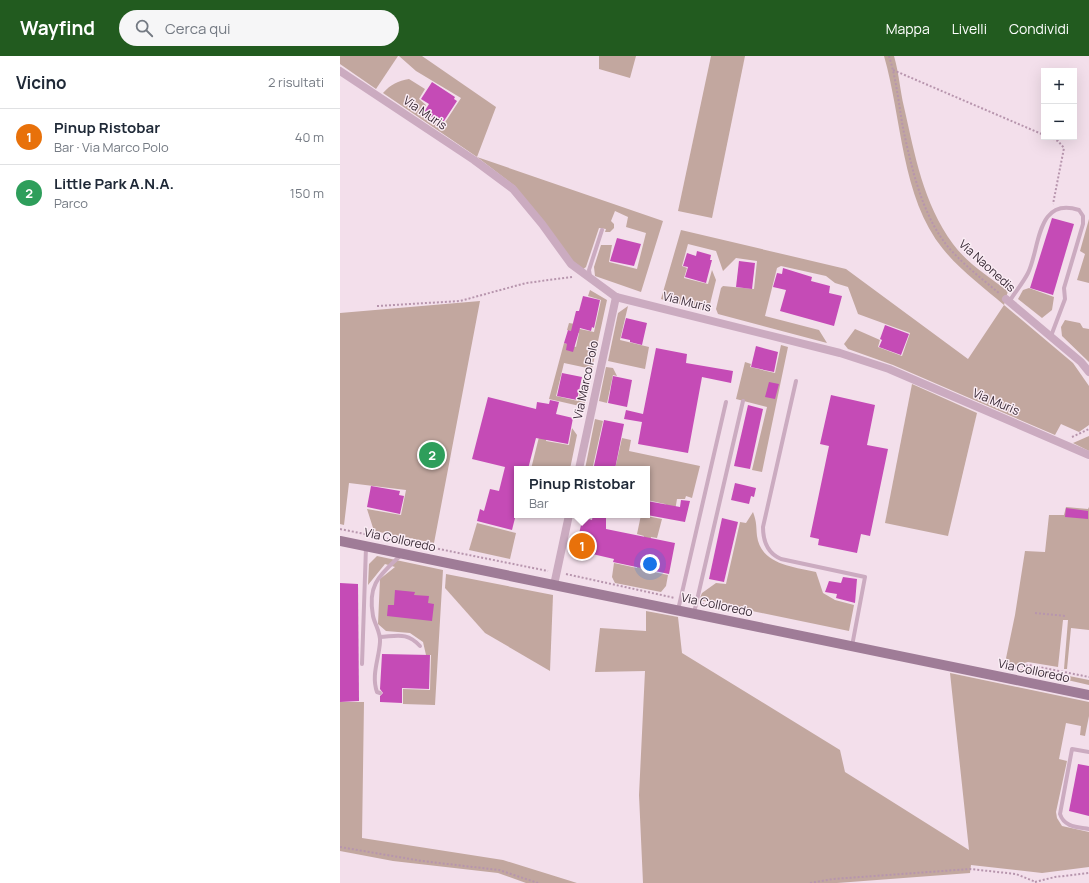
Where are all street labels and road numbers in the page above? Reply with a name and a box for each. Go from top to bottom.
street label: Via Muris [400,92,451,133]
street label: Via Naonedis [955,236,1019,296]
street label: Via Muris [661,287,713,316]
street label: Via Marco Polo [569,339,602,421]
street label: Via Muris [970,384,1022,419]
street label: Via Colloredo [363,524,437,555]
street label: Via Colloredo [680,589,754,620]
street label: Via Colloredo [997,655,1071,686]

